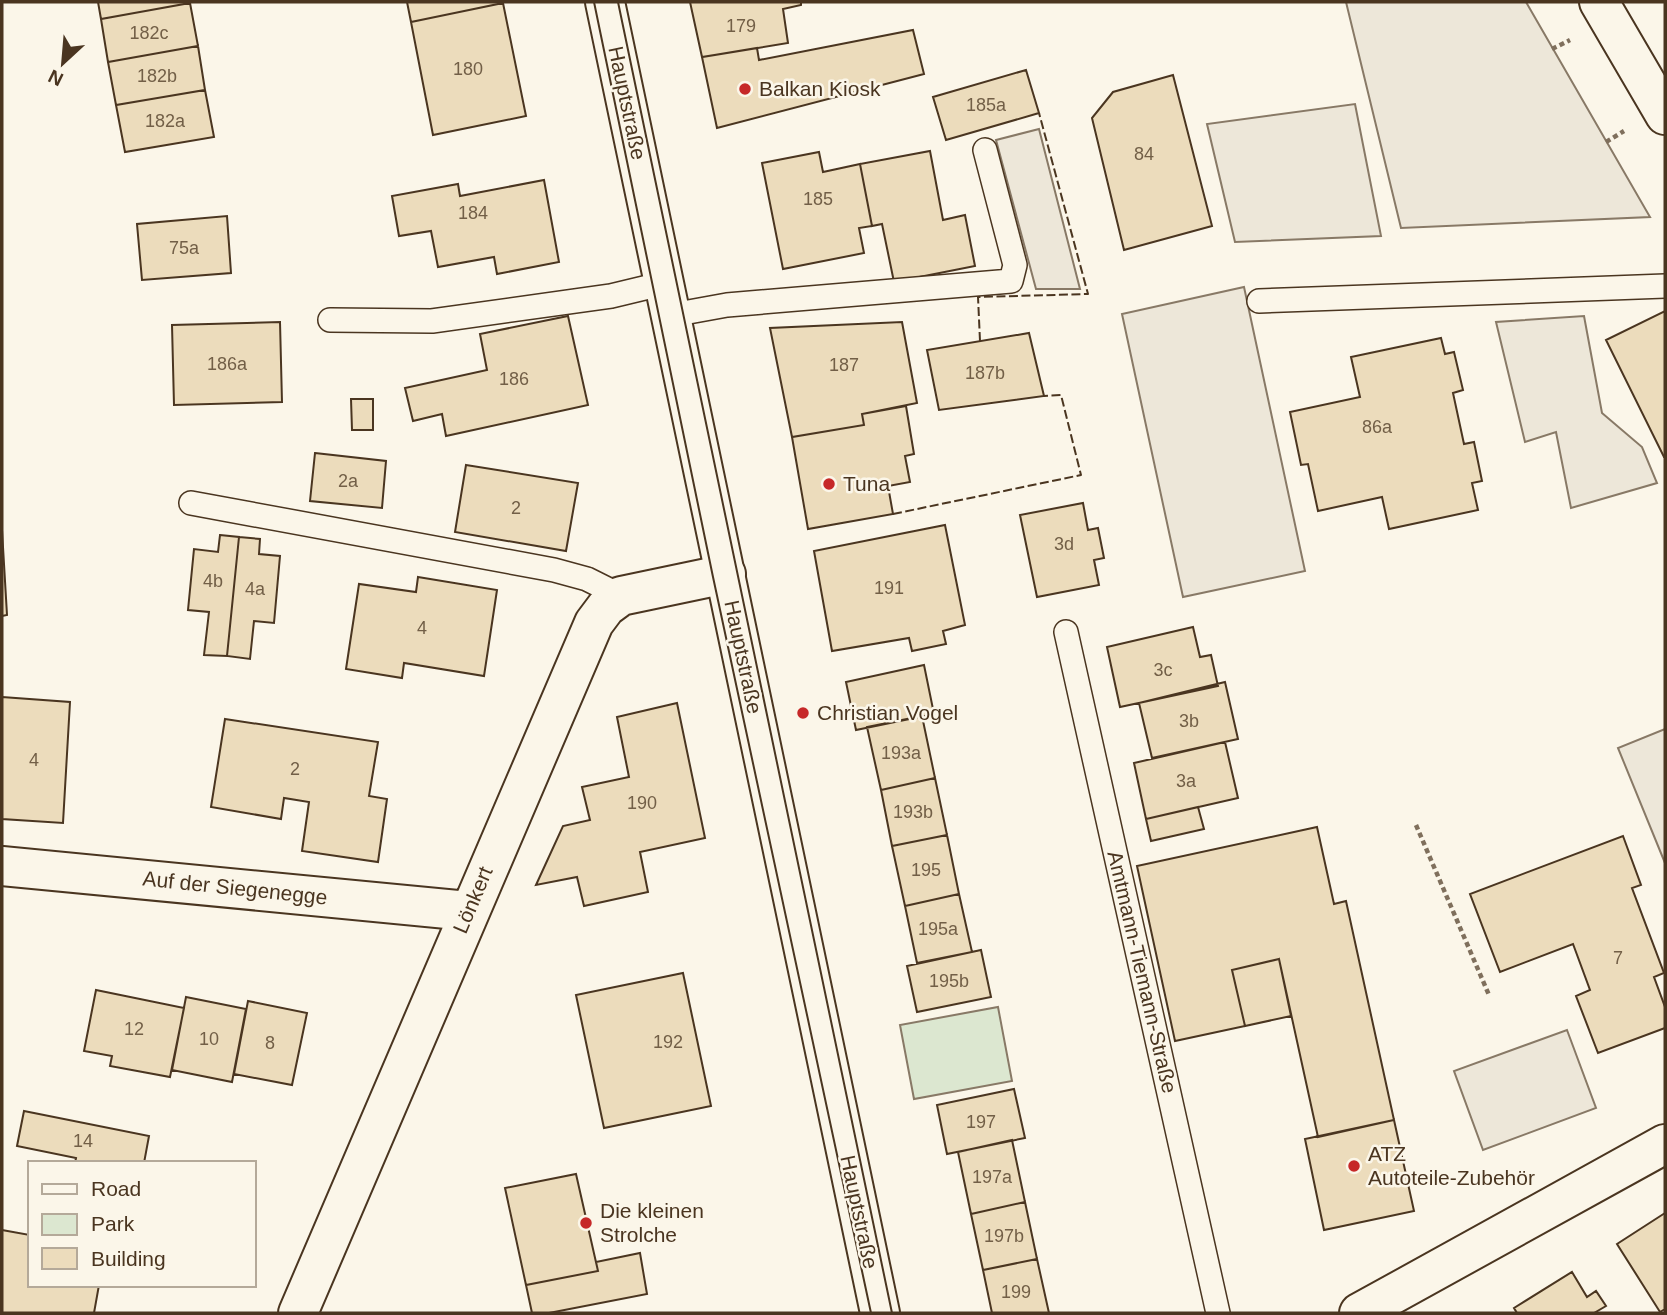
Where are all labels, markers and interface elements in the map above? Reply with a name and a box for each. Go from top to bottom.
house number: 179 [726,16,756,36]
house number: 182c [129,23,169,43]
north arrow [28,28,98,98]
street label: Hauptstraße [604,44,651,162]
house number: 180 [453,59,483,79]
text: N [45,65,67,90]
house number: 182b [137,66,177,86]
place label: Balkan Kiosk [759,77,881,100]
marker: Balkan Kiosk [737,81,753,97]
house number: 185a [966,95,1007,115]
house number: 182a [145,111,186,131]
house number: 84 [1134,144,1154,164]
house number: 185 [803,189,833,209]
house number: 184 [458,203,488,223]
house number: 75a [169,238,200,258]
house number: 186a [207,354,248,374]
house number: 187 [829,355,859,375]
house number: 187b [965,363,1005,383]
house number: 186 [499,369,529,389]
house number: 86a [1362,417,1393,437]
house number: 2a [338,471,359,491]
place label: Tuna [843,472,890,495]
marker: Tuna [821,476,837,492]
house number: 2 [511,498,521,518]
house number: 3d [1054,534,1074,554]
house number: 4b [203,571,223,591]
house number: 191 [874,578,904,598]
house number: 4a [245,579,266,599]
street label: Hauptstraße [720,598,767,716]
house number: 4 [417,618,427,638]
house number: 3c [1153,660,1173,680]
place label: Christian Vogel [817,701,958,724]
marker: Christian Vogel [795,705,811,721]
house number: 3b [1179,711,1199,731]
house number: 193a [881,743,922,763]
house number: 4 [29,750,39,770]
house number: 2 [290,759,300,779]
house number: 3a [1176,771,1197,791]
house number: 190 [627,793,657,813]
house number: 193b [893,802,933,822]
street label: Amtmann-Tiemann-Straße [1103,849,1182,1095]
house number: 195 [911,860,941,880]
street label: Lönkert [448,863,497,937]
street label: Auf der Siegenegge [142,866,329,909]
house number: 195a [918,919,959,939]
house number: 7 [1613,948,1623,968]
house number: 195b [929,971,969,991]
house number: 12 [124,1019,144,1039]
house number: 10 [199,1029,219,1049]
house number: 192 [653,1032,683,1052]
house number: 8 [265,1033,275,1053]
house number: 197 [966,1112,996,1132]
house number: 14 [73,1131,93,1151]
place label: ATZ Autoteile-Zubehör [1368,1142,1535,1189]
street label: Hauptstraße [836,1153,883,1271]
marker: ATZ Autoteile-Zubehör [1346,1158,1362,1174]
legend [28,1161,256,1287]
house number: 197a [972,1167,1013,1187]
text: Road [91,1177,141,1200]
place label: Die kleinen Strolche [600,1199,704,1246]
text: Park [91,1212,135,1235]
marker: Die kleinen Strolche [578,1215,594,1231]
house number: 197b [984,1226,1024,1246]
text: Building [91,1247,166,1270]
house number: 199 [1001,1282,1031,1302]

